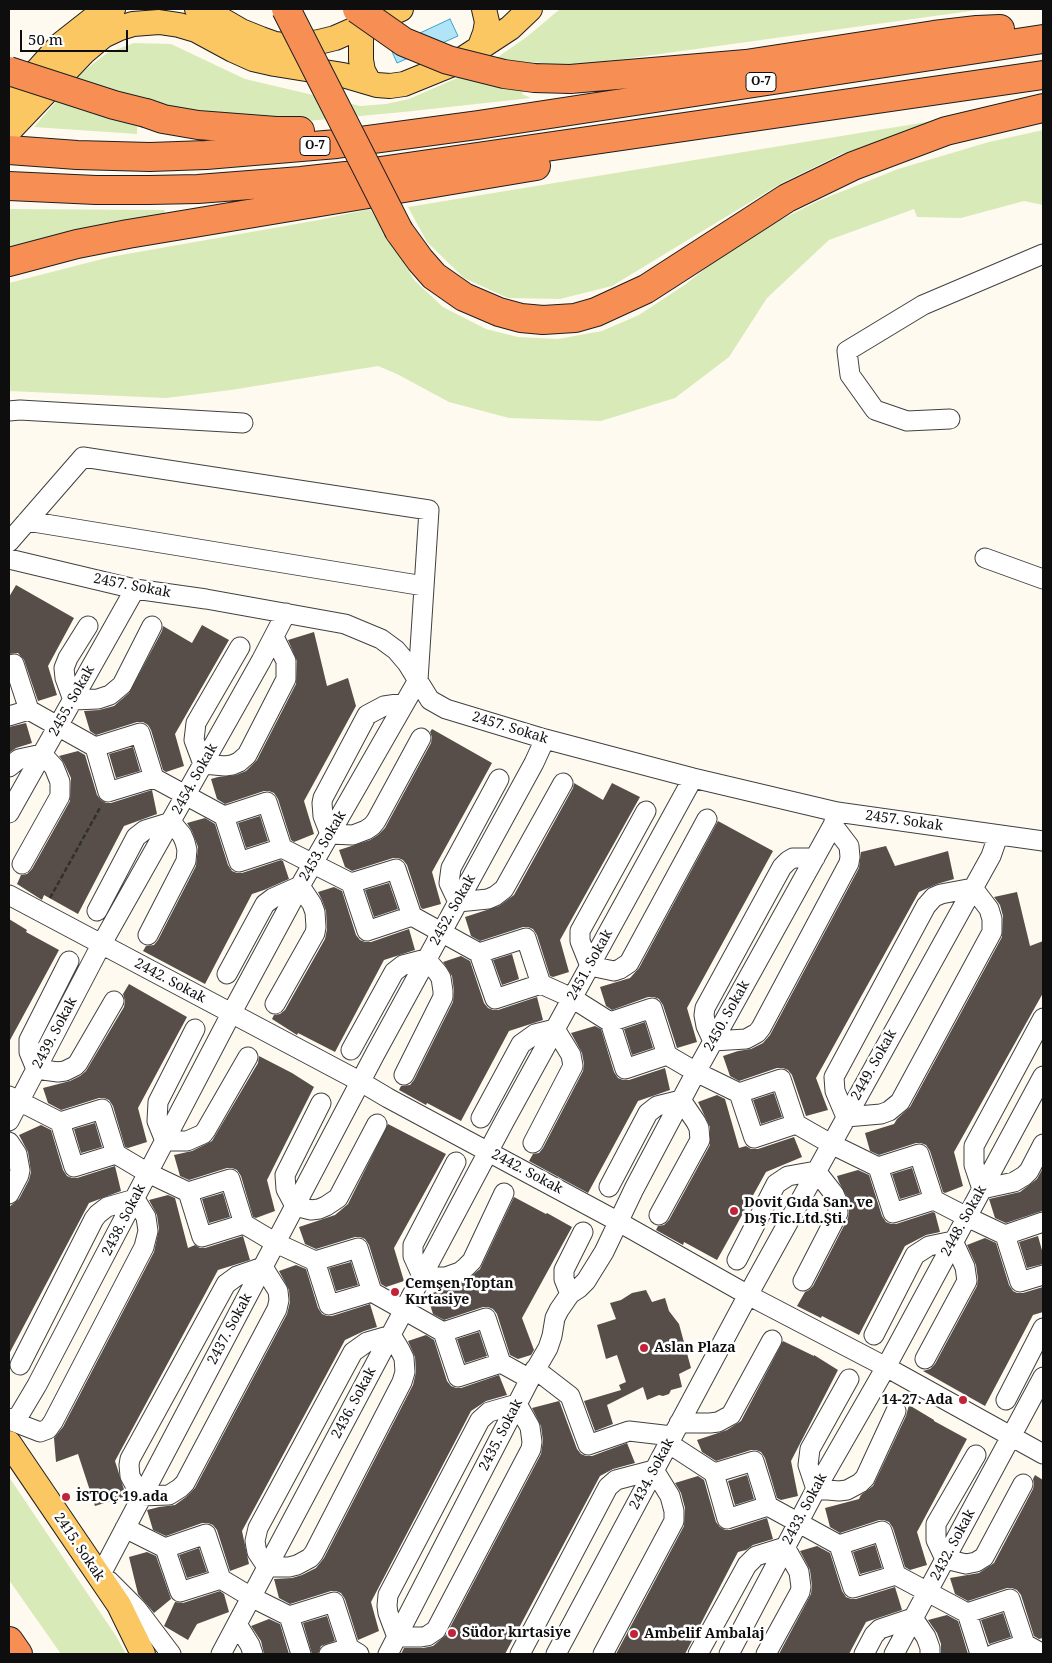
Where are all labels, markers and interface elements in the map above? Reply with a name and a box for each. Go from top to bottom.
scale bar [22,20,130,52]
text: 50 m [28,29,63,49]
road number: O-7 [746,72,776,91]
road number: O-7 [300,136,330,156]
street label: 2457. Sokak [92,570,172,602]
street label: 2455. Sokak [46,663,98,739]
street label: 2457. Sokak [470,709,550,747]
street label: 2454. Sokak [169,741,221,817]
street label: 2457. Sokak [864,807,944,835]
street label: 2453. Sokak [296,808,350,884]
street label: 2452. Sokak [427,872,479,948]
street label: 2451. Sokak [564,927,616,1003]
street label: 2442. Sokak [131,955,209,1007]
street label: 2450. Sokak [701,978,753,1054]
street label: 2439. Sokak [29,994,81,1072]
street label: 2449. Sokak [848,1027,900,1103]
street label: 2442. Sokak [488,1146,566,1198]
street label: 2438. Sokak [99,1181,149,1259]
street label: 2448. Sokak [938,1183,990,1259]
place label: Dovit Gıda San. ve Dış Tic.Ltd.Şti. [744,1195,873,1228]
marker: Dovit Gıda San. ve Dış Tic.Ltd.Şti. [728,1205,740,1217]
place label: Cemşen Toptan Kırtasiye [405,1276,514,1308]
marker: Cemşen Toptan Kırtasiye [389,1286,401,1298]
street label: 2437. Sokak [204,1290,256,1368]
place label: Aslan Plaza [654,1340,736,1356]
marker: Aslan Plaza [638,1342,650,1354]
street label: 2436. Sokak [328,1364,380,1442]
place label: 14-27. Ada [882,1392,953,1408]
marker: 14-27. Ada [957,1394,969,1406]
street label: 2435. Sokak [476,1396,526,1474]
street label: 2434. Sokak [626,1435,678,1513]
street label: 2433. Sokak [779,1470,831,1548]
place label: İSTOÇ 19.ada [76,1489,168,1505]
marker: İSTOÇ 19.ada [60,1491,72,1503]
street label: 2432. Sokak [927,1506,979,1584]
street label: 2415. Sokak [50,1510,108,1584]
place label: Südor kırtasiye [462,1625,571,1641]
place label: Ambelif Ambalaj [644,1626,765,1642]
marker: Südor kırtasiye [446,1627,458,1639]
marker: Ambelif Ambalaj [628,1628,640,1640]

